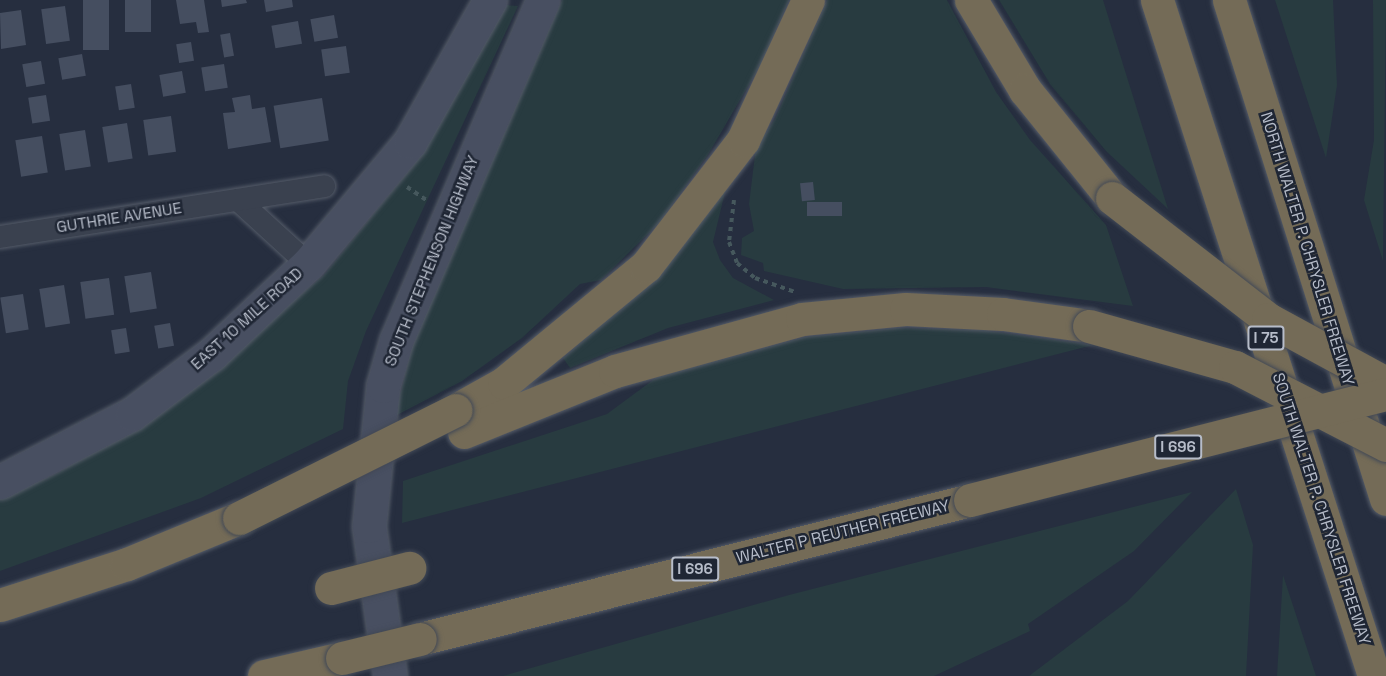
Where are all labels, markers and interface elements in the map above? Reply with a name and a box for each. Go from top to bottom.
street label: NORTH WALTER P. CHRYSLER FREEWAY [1256,110,1358,388]
street label: SOUTH STEPHENSON HIGHWAY [381,153,483,369]
street label: GUTHRIE AVENUE [55,199,183,237]
street label: EAST 10 MILE ROAD [187,264,307,374]
road number: I 75 [1246,326,1286,350]
street label: SOUTH WALTER P. CHRYSLER FREEWAY [1268,370,1374,648]
road number: I 696 [1154,435,1202,459]
street label: WALTER P REUTHER FREEWAY [734,496,952,568]
road number: I 696 [671,557,719,581]

